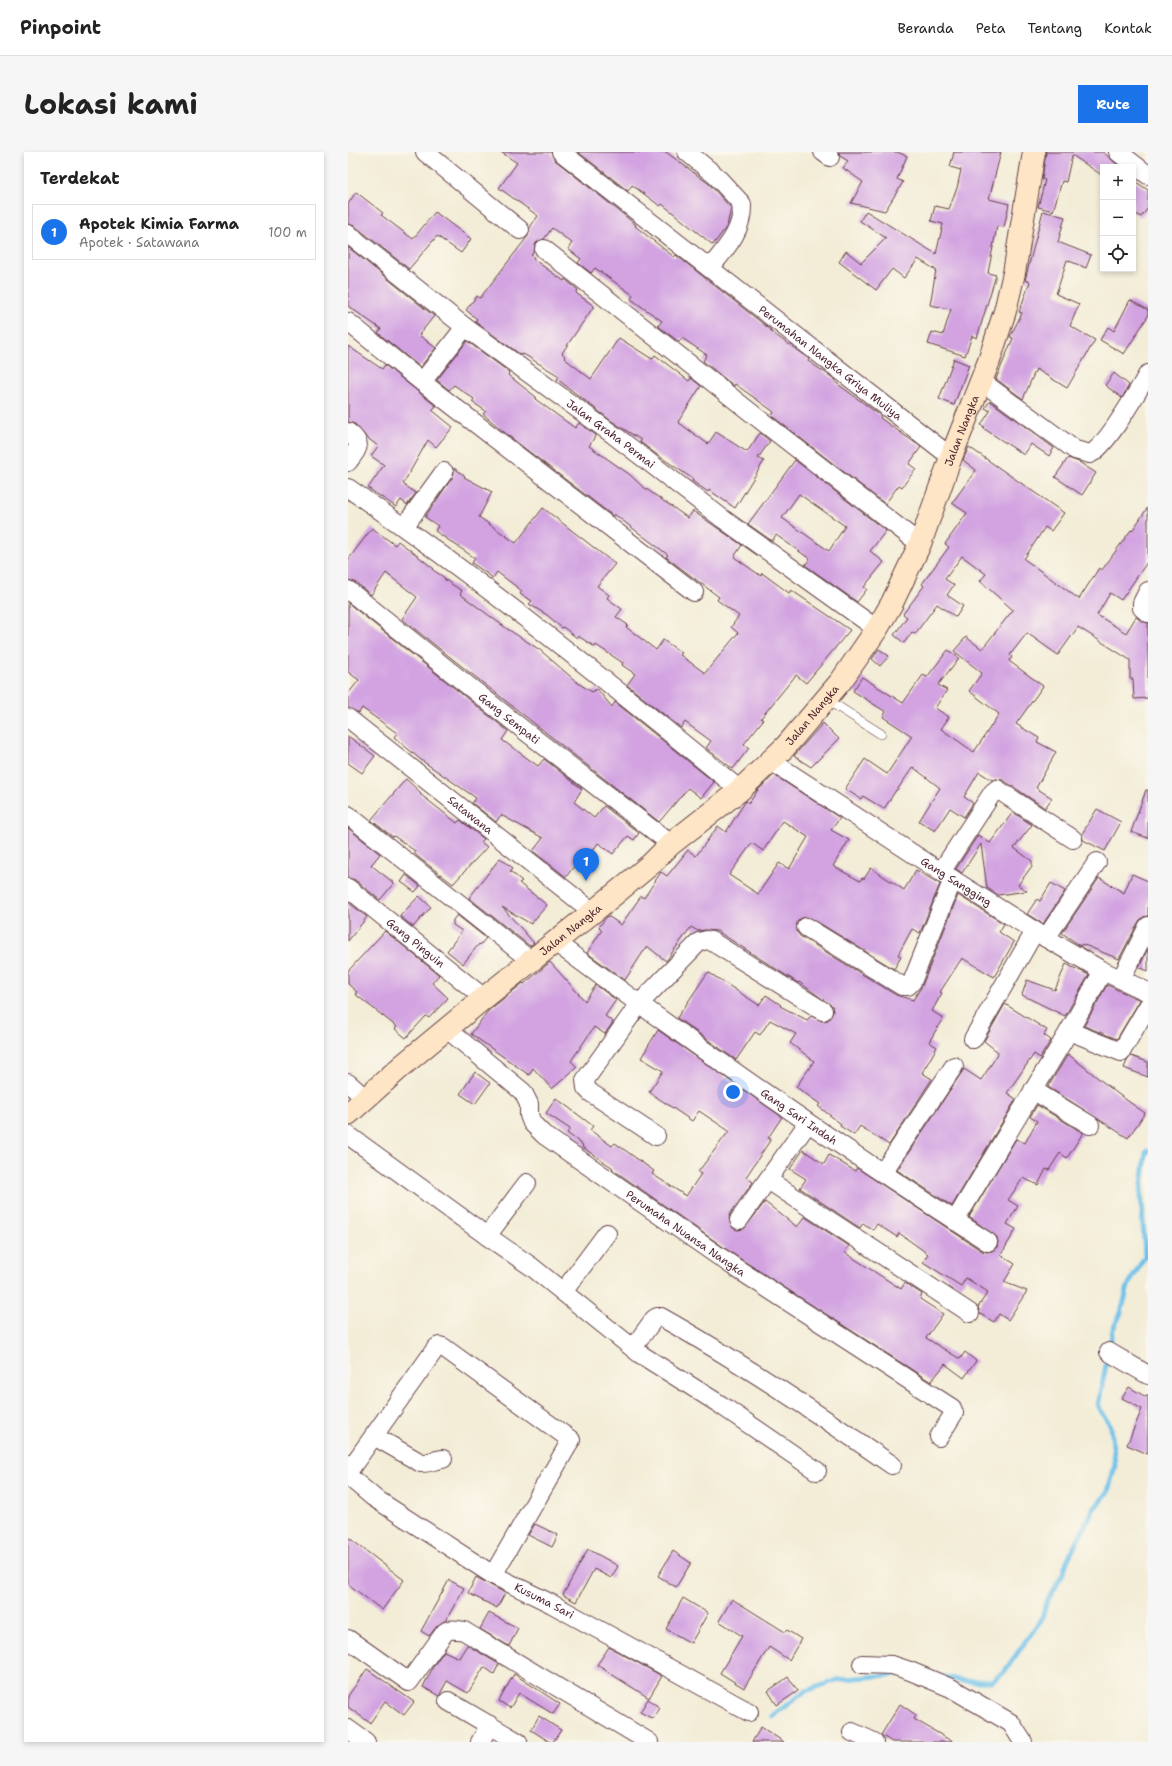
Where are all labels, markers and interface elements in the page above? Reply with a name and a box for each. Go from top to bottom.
text: Pinpoint [20,15,101,40]
text: Beranda [897,19,954,37]
text: Peta [976,19,1006,37]
text: Tentang [1028,19,1082,37]
text: Kontak [1104,19,1152,37]
text: Lokasi kami [24,85,198,123]
button: Rute [1078,85,1148,123]
map controls [1100,164,1136,272]
button: + [1100,164,1136,200]
text: Terdekat [40,167,120,189]
button: − [1100,200,1136,236]
text: Apotek Kimia Farma [79,214,239,234]
text: 1 [51,224,57,241]
text: 100 m [268,224,307,241]
text: Apotek · Satawana [79,234,199,251]
button: locate [1100,236,1136,272]
street label: Perumahan Nangka Griya Muliya [755,302,905,424]
street label: Jalan Nangka [941,393,983,468]
street label: Jalan Graha Permai [563,396,658,472]
street label: Jalan Nangka [782,682,843,749]
street label: Gang Sempati [475,690,543,748]
street label: Satawana [444,793,496,838]
pin: 1 [573,848,599,881]
street label: Gang Sangging [918,854,995,910]
street label: Jalan Nangka [537,901,605,959]
street label: Gang Pinguin [383,915,448,971]
your location [723,1082,743,1102]
street label: Gang Sari Indah [757,1085,840,1149]
street label: Perumaha Nuansa Nangka [623,1187,748,1280]
street label: Kusuma Sari [512,1580,576,1623]

